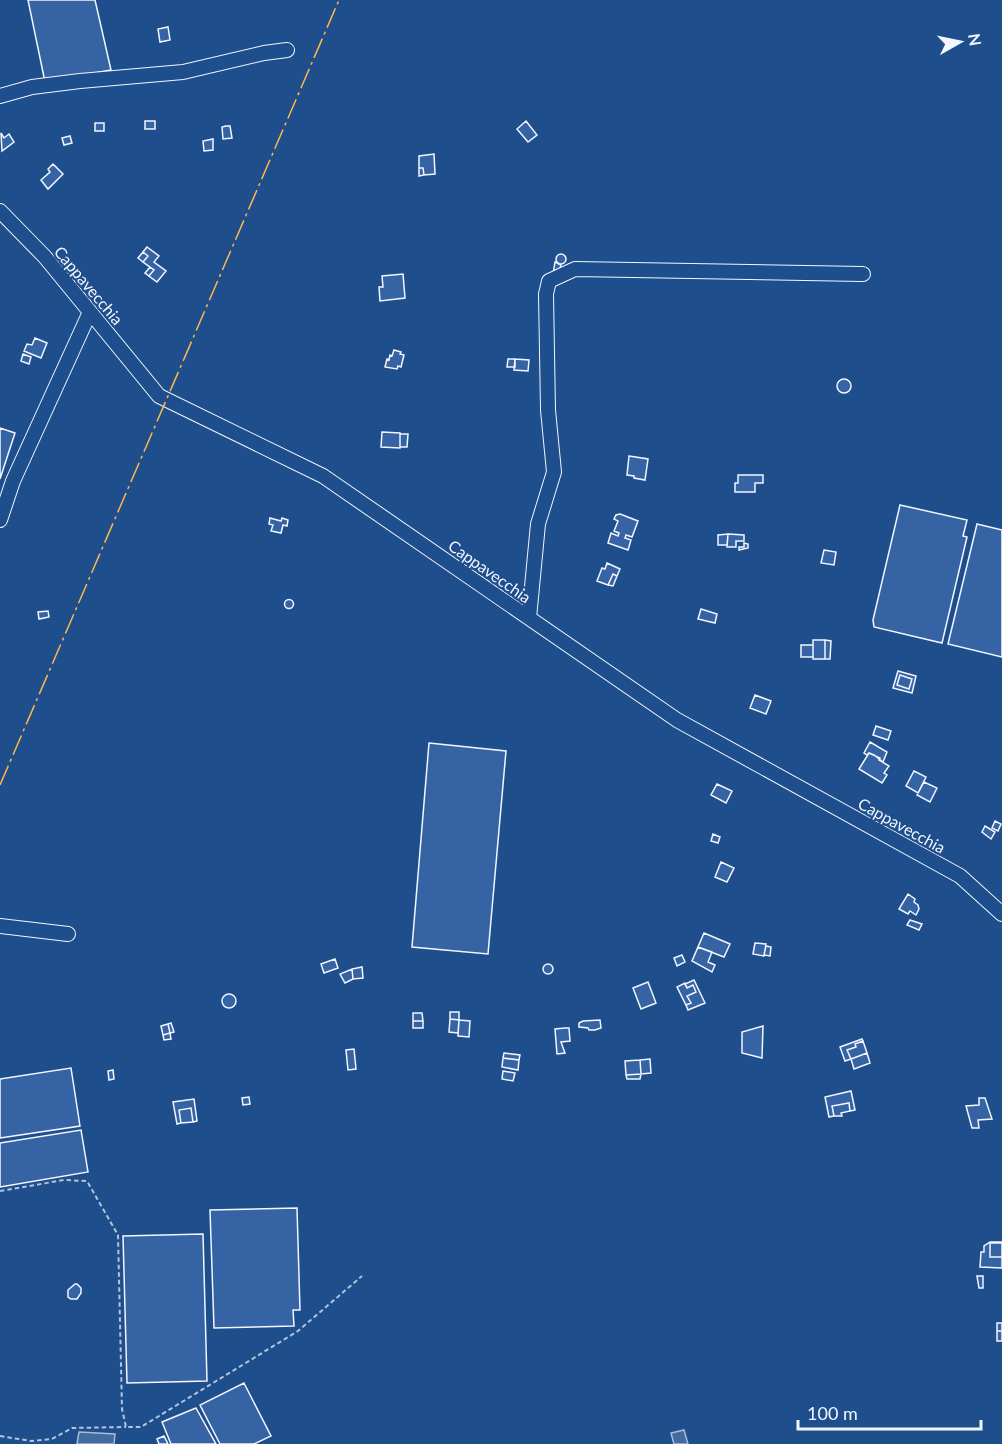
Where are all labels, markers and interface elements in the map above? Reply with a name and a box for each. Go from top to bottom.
north arrow [930,12,990,72]
text: N [965,32,986,47]
street label: Cappavecchia [51,242,127,328]
street label: Cappavecchia [445,535,535,607]
street label: Cappavecchia [855,793,949,857]
scale bar [798,1393,981,1431]
text: 100 m [807,1402,858,1424]

